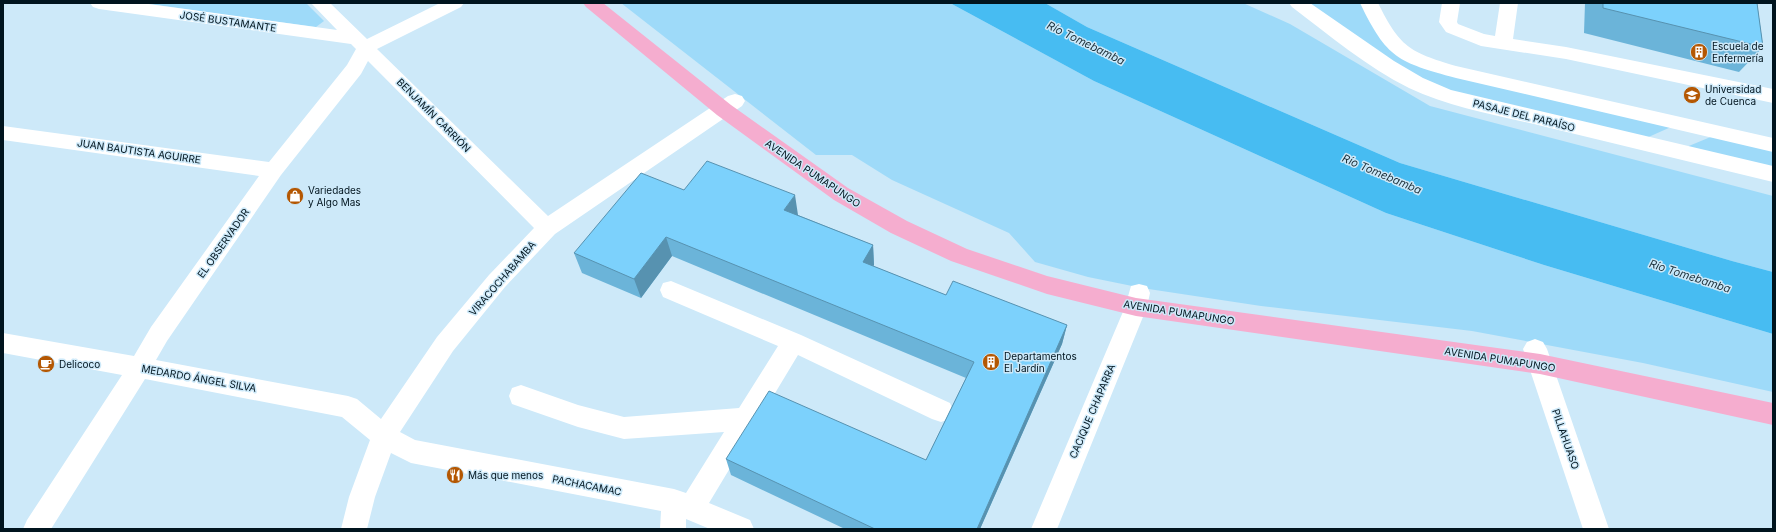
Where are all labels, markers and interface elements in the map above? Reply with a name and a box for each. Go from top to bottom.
street label: JOSÉ BUSTAMANTE [179,7,277,34]
water label: Río Tomebamba [1045,18,1127,68]
place label: Escuela de Enfermería [1712,40,1764,64]
building icon: Escuela de Enfermería [1689,42,1709,62]
street label: BENJAMÍN CARRIÓN [395,75,474,154]
place label: Universidad de Cuenca [1705,83,1761,107]
school or university icon: Universidad de Cuenca [1682,85,1702,105]
street label: PASAJE DEL PARAÍSO [1472,96,1577,134]
street label: JUAN BAUTISTA AGUIRRE [76,136,202,166]
street label: AVENIDA PUMAPUNGO [763,137,863,210]
water label: Río Tomebamba [1340,151,1424,197]
place label: Variedades y Algo Mas [308,184,361,208]
shop icon: Variedades y Algo Mas [285,186,305,206]
street label: EL OBSERVADOR [195,206,252,280]
street label: VIRACOCHABAMBA [466,238,538,318]
water label: Río Tomebamba [1647,256,1733,296]
street label: AVENIDA PUMAPUNGO [1123,297,1236,327]
street label: AVENIDA PUMAPUNGO [1444,344,1557,374]
place label: Departamentos El Jardín [1004,350,1077,374]
building icon: Departamentos El Jardín [981,352,1001,372]
cafe icon: Delicoco [36,354,56,374]
place label: Delicoco [59,358,100,370]
street label: MEDARDO ÁNGEL SILVA [141,361,258,394]
street label: CACIQUE CHAPARRA [1067,362,1117,460]
street label: PILLAHUASO [1550,407,1582,471]
restaurant icon: Más que menos [445,465,465,485]
place label: Más que menos [468,469,543,481]
street label: PACHACAMAC [551,472,623,498]

